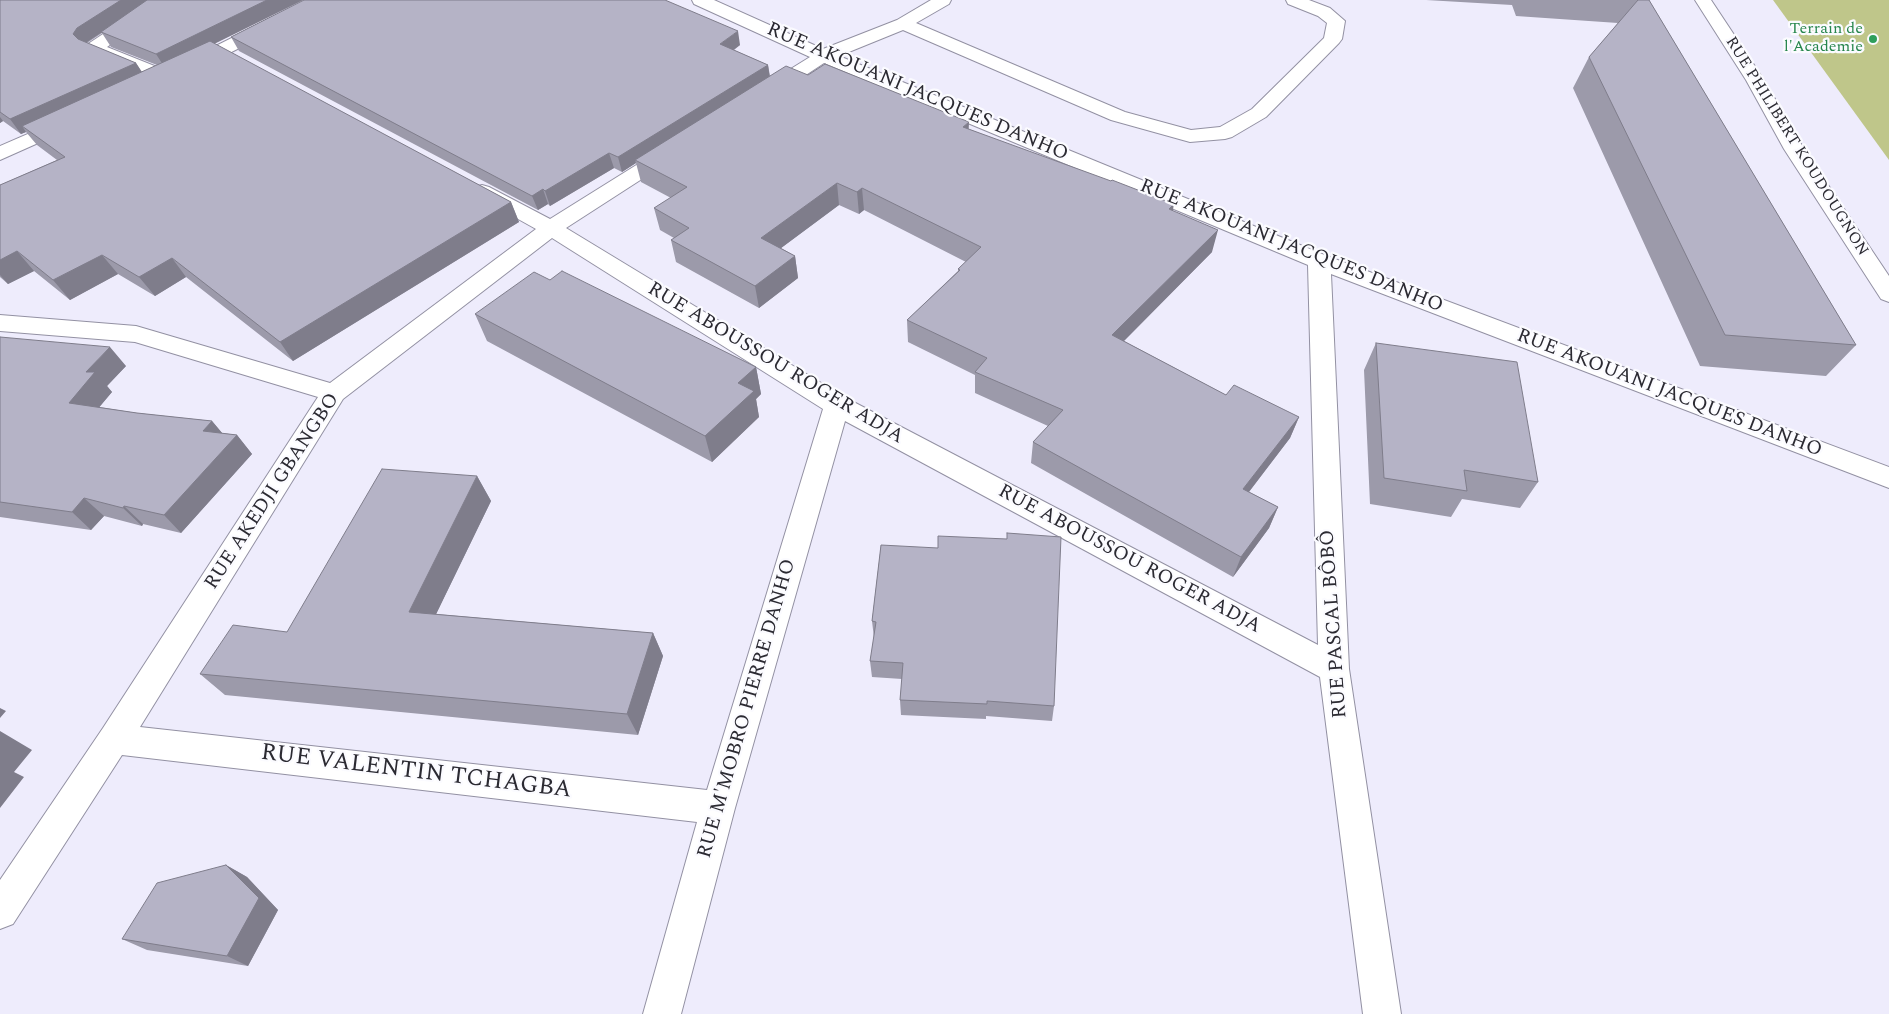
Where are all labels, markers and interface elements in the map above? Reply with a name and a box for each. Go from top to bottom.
street label: RUE AKOUANI JACQUES DANHO [763,18,1071,168]
place label: Terrain de l'Academie [1784,20,1863,58]
marker: Terrain de l'Academie [1867,33,1879,45]
street label: RUE PHILIBERT KOUDOUGNON [1720,34,1872,260]
street label: RUE AKOUANI JACQUES DANHO [1136,175,1446,319]
street label: RUE ABOUSSOU ROGER ADJA [643,278,907,450]
street label: RUE AKOUANI JACQUES DANHO [1513,325,1825,463]
street label: RUE AKEDJI GBANGBO [201,389,345,595]
street label: RUE ABOUSSOU ROGER ADJA [993,480,1265,640]
street label: RUE PASCAL BÔBÔ [1316,529,1354,719]
street label: RUE M'MOBRO PIERRE DANHO [694,557,802,861]
street label: RUE VALENTIN TCHAGBA [259,740,573,806]

